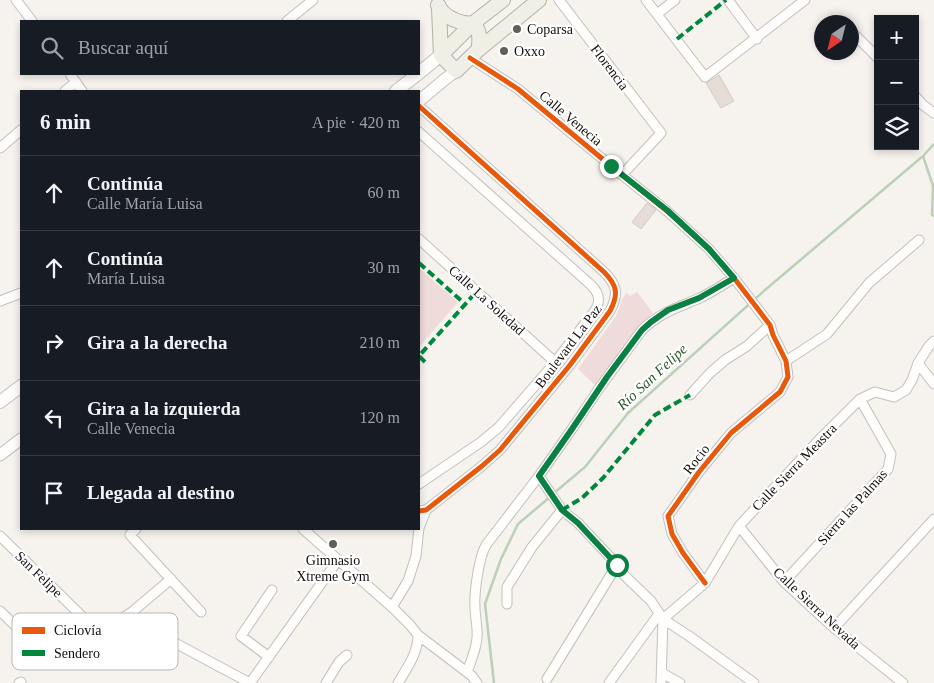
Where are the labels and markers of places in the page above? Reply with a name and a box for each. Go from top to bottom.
place label: Coparsa [527,22,574,37]
marker: Coparsa [511,23,523,35]
place label: Oxxo [514,44,545,59]
marker: Oxxo [498,45,510,57]
marker: Gimnasio Xtreme Gym [327,538,339,550]
place label: Gimnasio Xtreme Gym [296,553,370,584]

